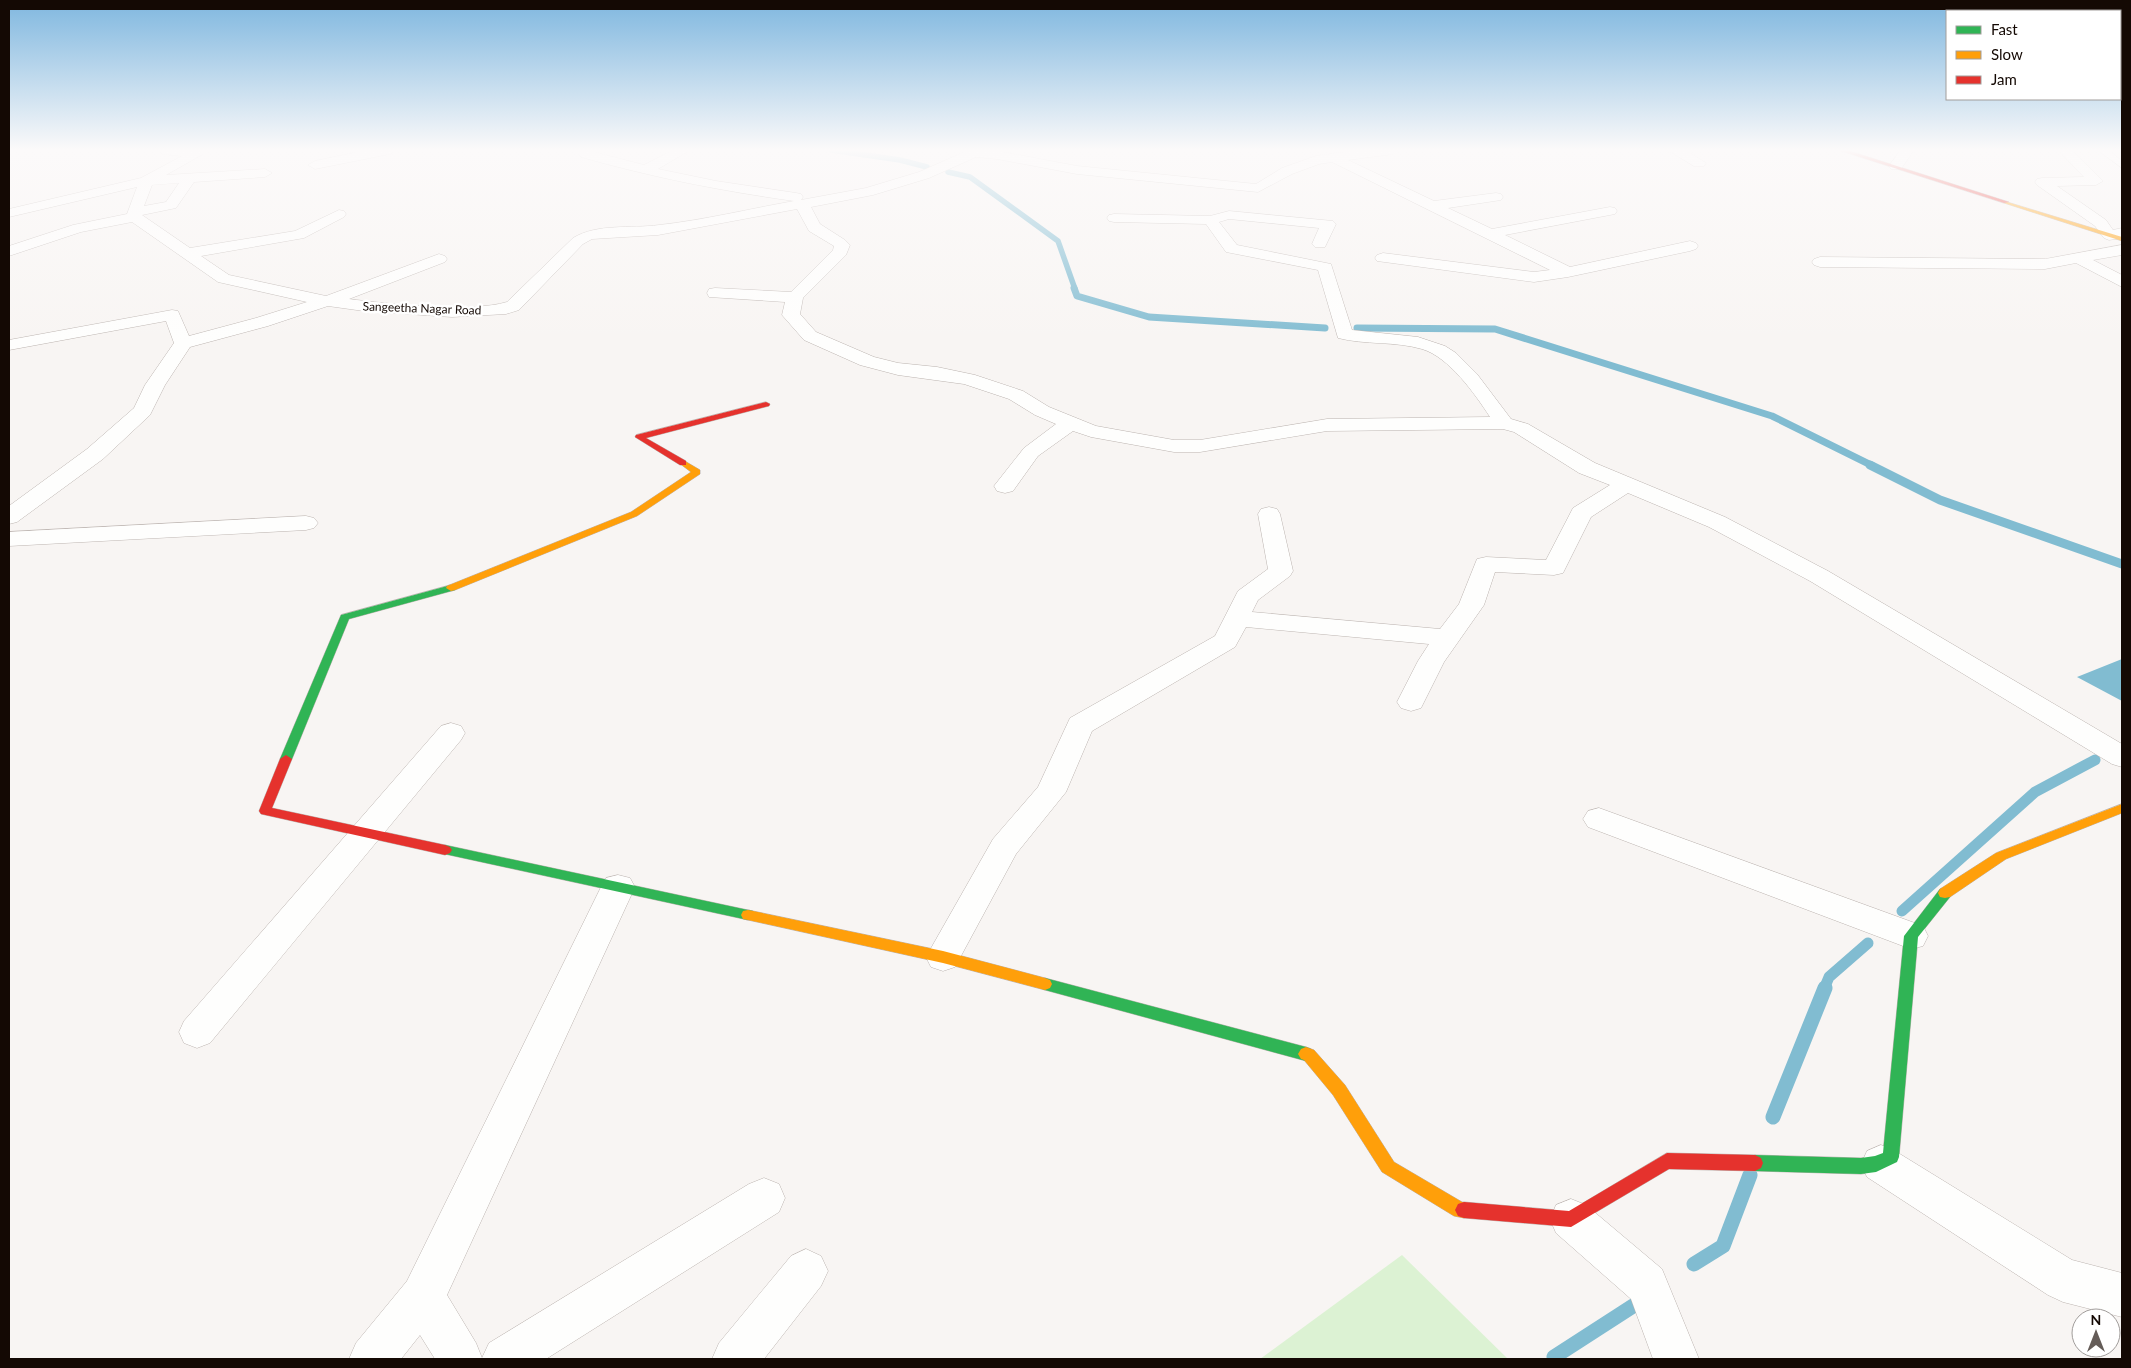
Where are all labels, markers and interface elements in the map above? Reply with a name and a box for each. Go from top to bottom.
legend [1946,10,2121,100]
text: Fast [1991,20,2018,38]
text: Slow [1991,45,2023,63]
text: Jam [1991,70,2017,88]
street label: Sangeetha Nagar Road [362,298,482,318]
north arrow [2071,1308,2121,1358]
text: N [2091,1311,2101,1328]

